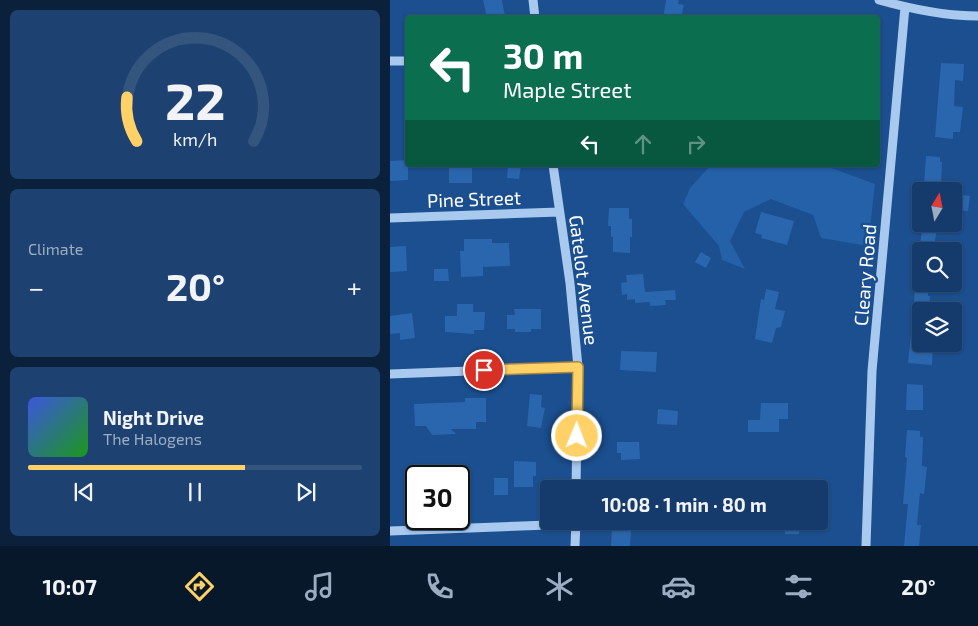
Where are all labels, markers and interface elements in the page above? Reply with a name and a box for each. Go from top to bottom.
text: 30 m [503,34,583,76]
icon: left [420,35,485,100]
text: 22 [165,68,225,130]
text: Maple Street [503,76,632,102]
text: km/h [173,128,217,150]
icon: left [576,130,604,158]
icon: ahead [629,130,657,158]
icon: right [682,130,710,158]
north arrow [912,182,962,232]
map controls [912,182,962,352]
street label: Pine Street [427,185,521,212]
street label: Gatelot Avenue [565,214,604,346]
street label: Cleary Road [849,223,880,327]
text: Climate [28,239,83,258]
button: search [912,242,962,292]
text: 20° [166,263,225,309]
text: − [28,270,44,304]
text: + [347,270,362,304]
button: layers [912,302,962,352]
pin [463,349,505,391]
icon: arrive [470,356,498,384]
text: Night Drive [103,406,204,429]
position arrow [550,409,602,461]
text: The Halogens [103,429,202,448]
speed limit sign: 30 [405,465,470,530]
icon: previous [70,478,98,506]
icon: pause [181,478,209,506]
icon: next [292,478,320,506]
text: 10:08 · 1 min · 80 m [601,493,767,516]
icon: directions [182,569,217,604]
icon: music [302,569,337,604]
icon: phone [422,569,457,604]
icon: climate [542,569,577,604]
icon: car [661,569,696,604]
icon: filters [781,569,816,604]
text: 10:07 [42,573,97,599]
text: 20° [901,573,935,599]

